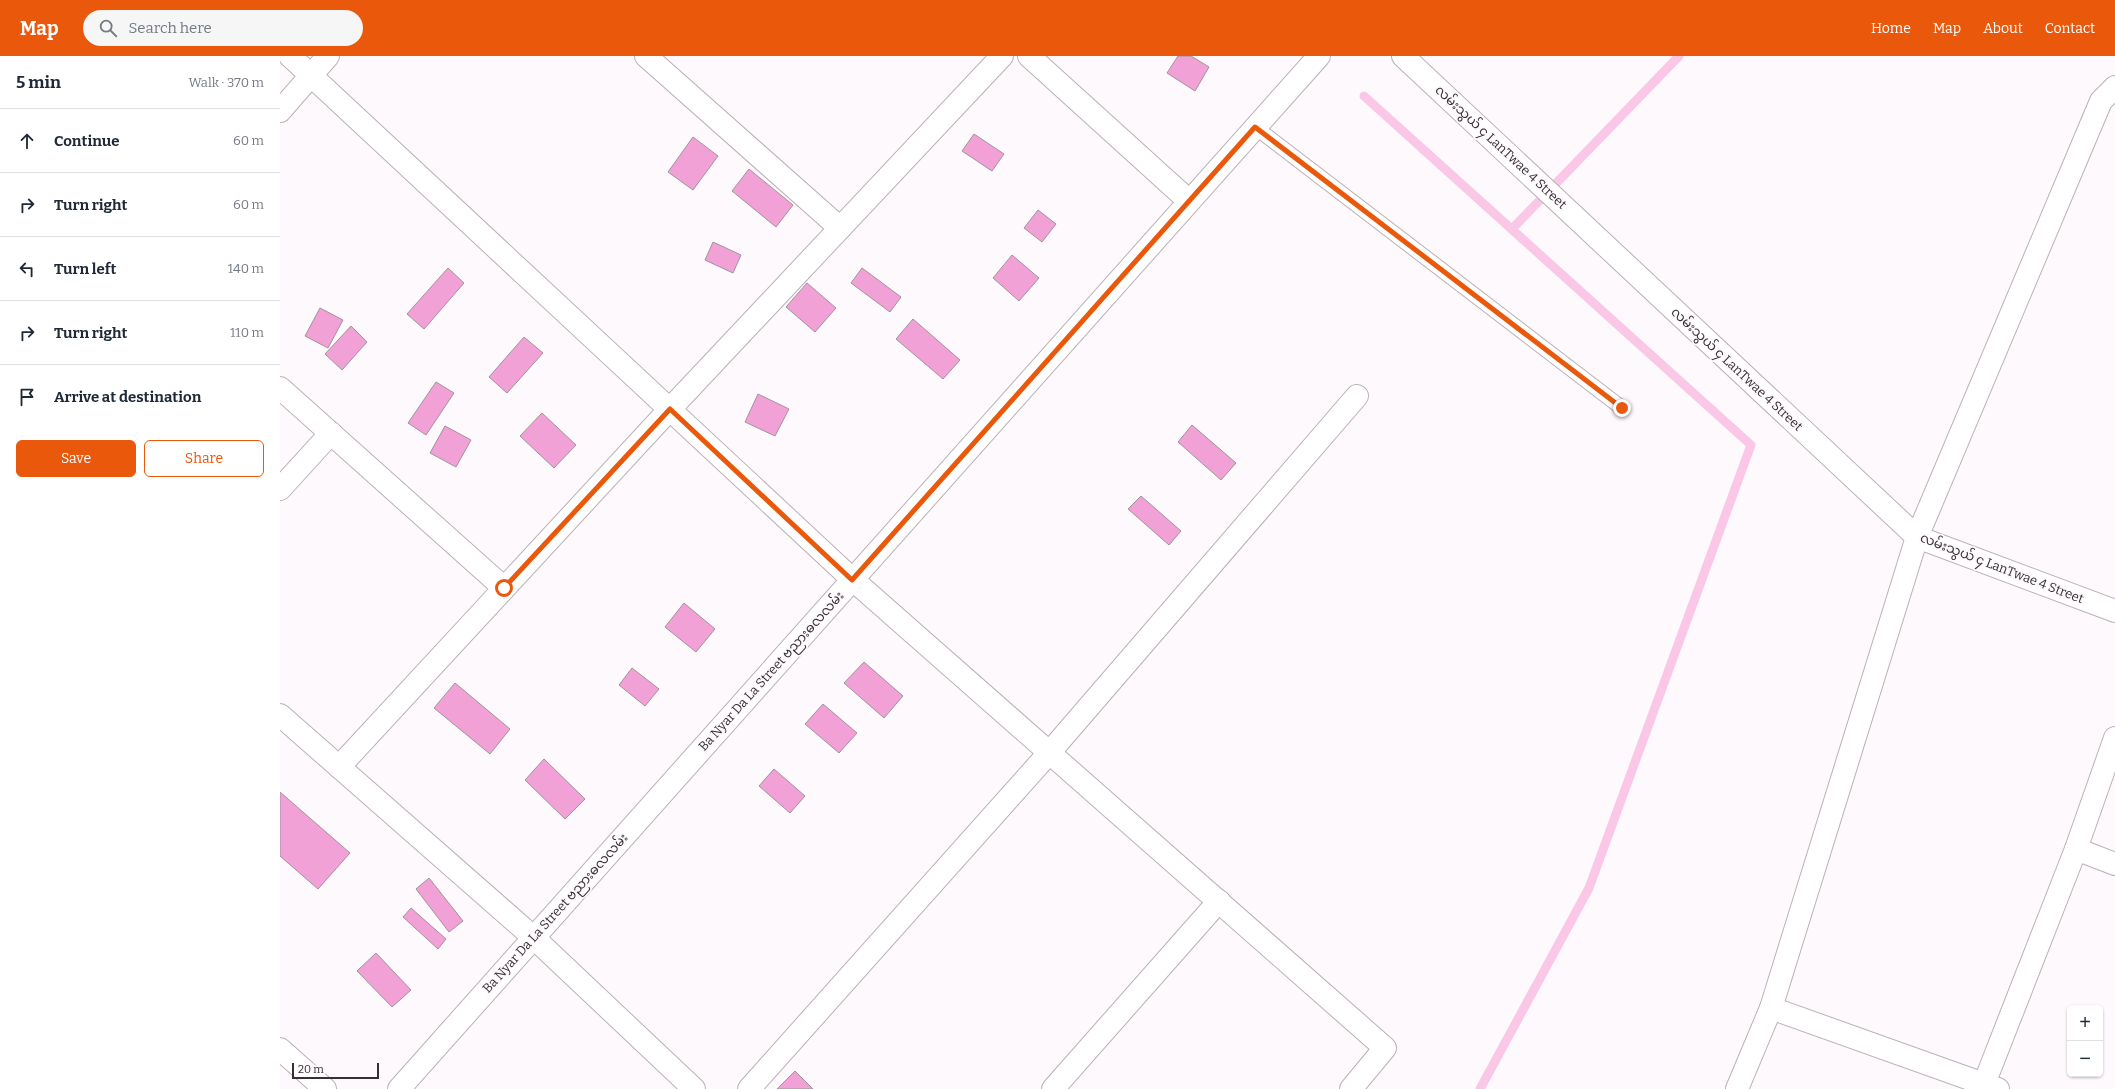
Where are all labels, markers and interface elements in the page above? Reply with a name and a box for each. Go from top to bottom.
search box [83,10,363,46]
text: Map [20,17,59,40]
icon: search [97,17,119,39]
text: Search here [129,19,212,37]
text: Home [1871,20,1911,37]
text: Map [1933,20,1961,37]
text: About [1983,20,2023,37]
text: Contact [2045,20,2095,37]
text: 5 min [16,72,61,93]
text: Walk · 370 m [189,75,264,90]
street label: လမ်းသွယ် ၄ LanTwae 4 Street [1430,81,1571,214]
icon: ahead [16,130,38,152]
text: Continue [54,132,120,150]
text: 60 m [233,133,264,148]
icon: right [16,194,38,216]
text: Turn right [54,196,127,214]
text: 60 m [233,197,264,212]
icon: left [16,258,38,280]
text: Turn left [54,260,116,278]
text: 140 m [228,261,264,276]
street label: လမ်းသွယ် ၄ LanTwae 4 Street [1666,303,1807,436]
icon: right [16,322,38,344]
text: Turn right [54,324,127,342]
text: 110 m [230,325,264,340]
icon: arrive [16,386,38,408]
text: Arrive at destination [54,388,201,406]
route end [1613,399,1631,417]
button: Save [16,440,136,477]
button: Share [144,440,264,477]
street label: လမ်းသွယ် ၄ LanTwae 4 Street [1917,529,2087,609]
route start [495,579,513,597]
street label: Ba Nyar Da La Street ဗညားဓလလမ်း [695,587,849,756]
street label: Ba Nyar Da La Street ဗညားဓလလမ်း [479,829,633,998]
map controls [2067,1005,2103,1077]
button: + [2067,1005,2103,1041]
button: − [2067,1041,2103,1077]
scale bar [292,1061,379,1080]
text: 20 m [298,1063,324,1076]

